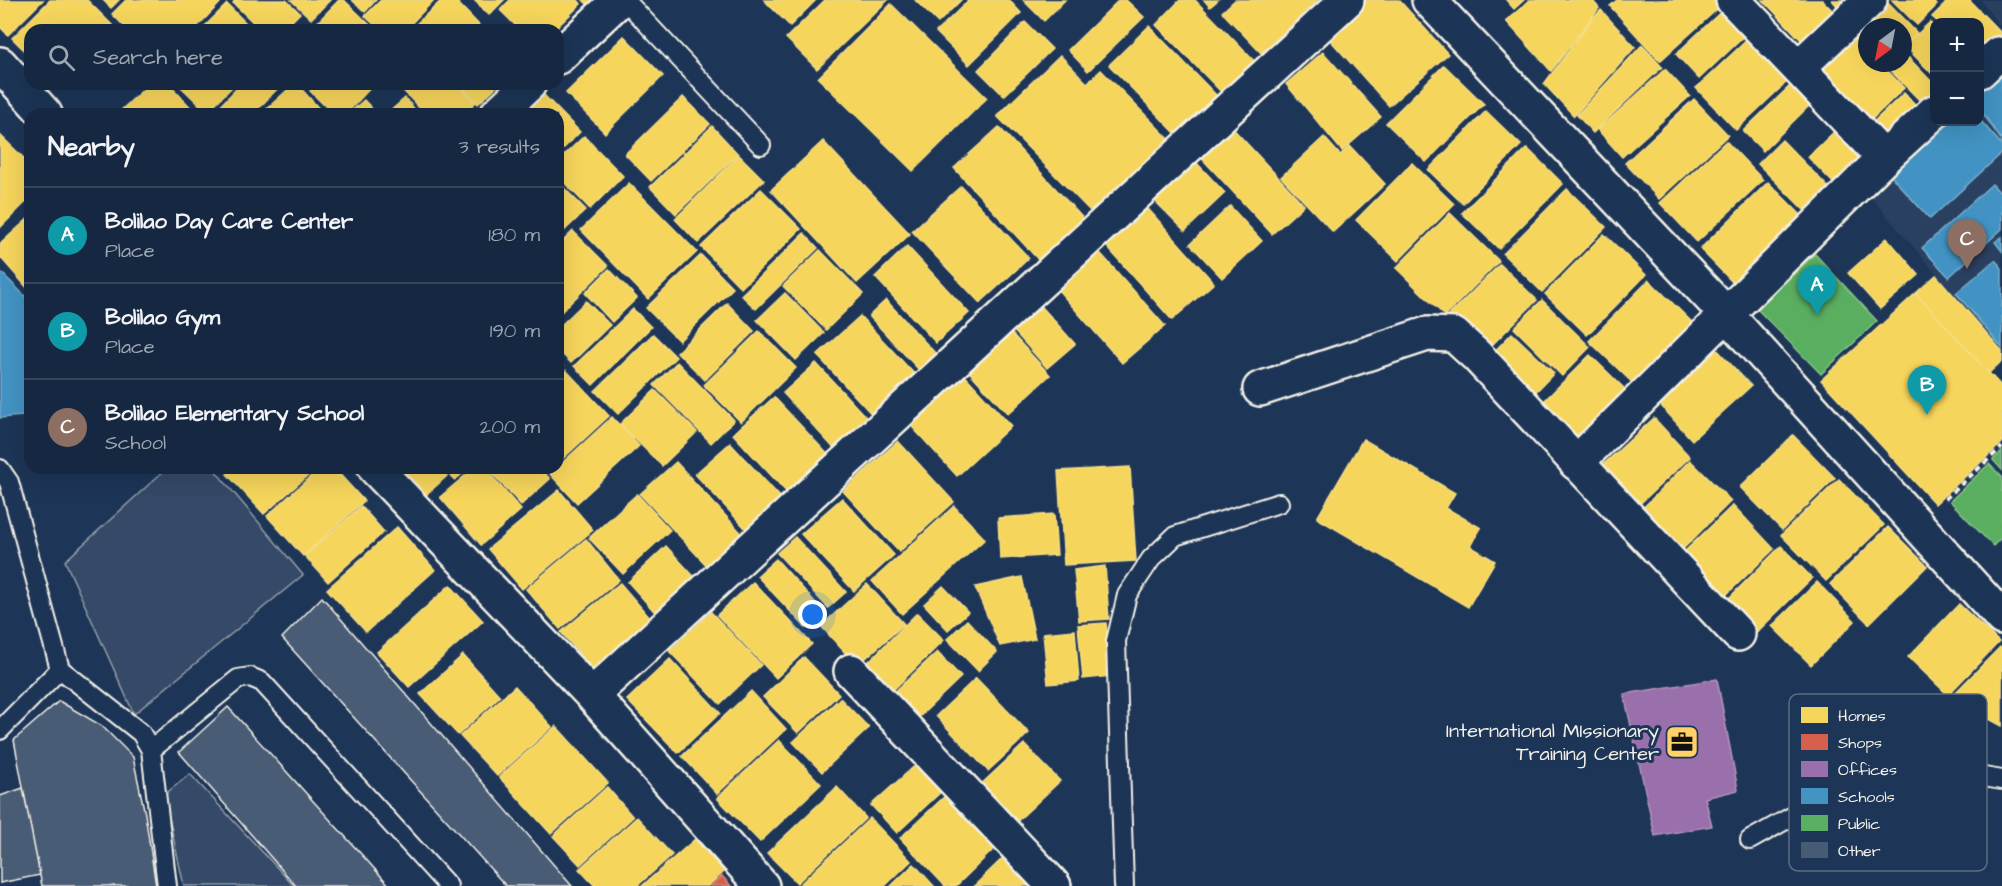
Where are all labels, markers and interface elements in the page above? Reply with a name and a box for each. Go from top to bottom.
north arrow [1858,18,1912,72]
map controls [1930,18,1984,126]
button: + [1930,18,1984,72]
search box [24,24,564,90]
icon: search [45,41,78,74]
text: Search here [93,42,223,73]
button: − [1930,72,1984,126]
text: Nearby [48,129,135,165]
text: 3 results [458,133,540,161]
text: Bolilao Day Care Center [105,206,353,237]
pin: C [1948,220,1986,269]
text: A [61,221,74,249]
text: 180 m [488,221,540,249]
text: Place [105,237,155,265]
pin: A [1798,266,1836,315]
text: Bolilao Gym [105,302,220,333]
text: B [60,317,75,345]
text: 190 m [490,317,540,345]
text: Place [105,333,155,361]
pin: B [1908,366,1946,415]
text: Bolilao Elementary School [105,398,364,429]
text: C [60,413,75,441]
text: 200 m [480,413,540,441]
text: School [105,429,166,457]
your location [798,600,827,629]
legend [1789,694,1987,871]
text: Homes [1838,705,1886,727]
place label: International MIssionary Training Center [1446,717,1659,769]
office icon: International MIssionary Training Center [1664,724,1700,760]
text: Shops [1838,732,1882,754]
text: Offices [1838,759,1897,781]
text: Schools [1838,786,1895,808]
text: Public [1838,813,1880,835]
text: Other [1838,840,1881,862]

